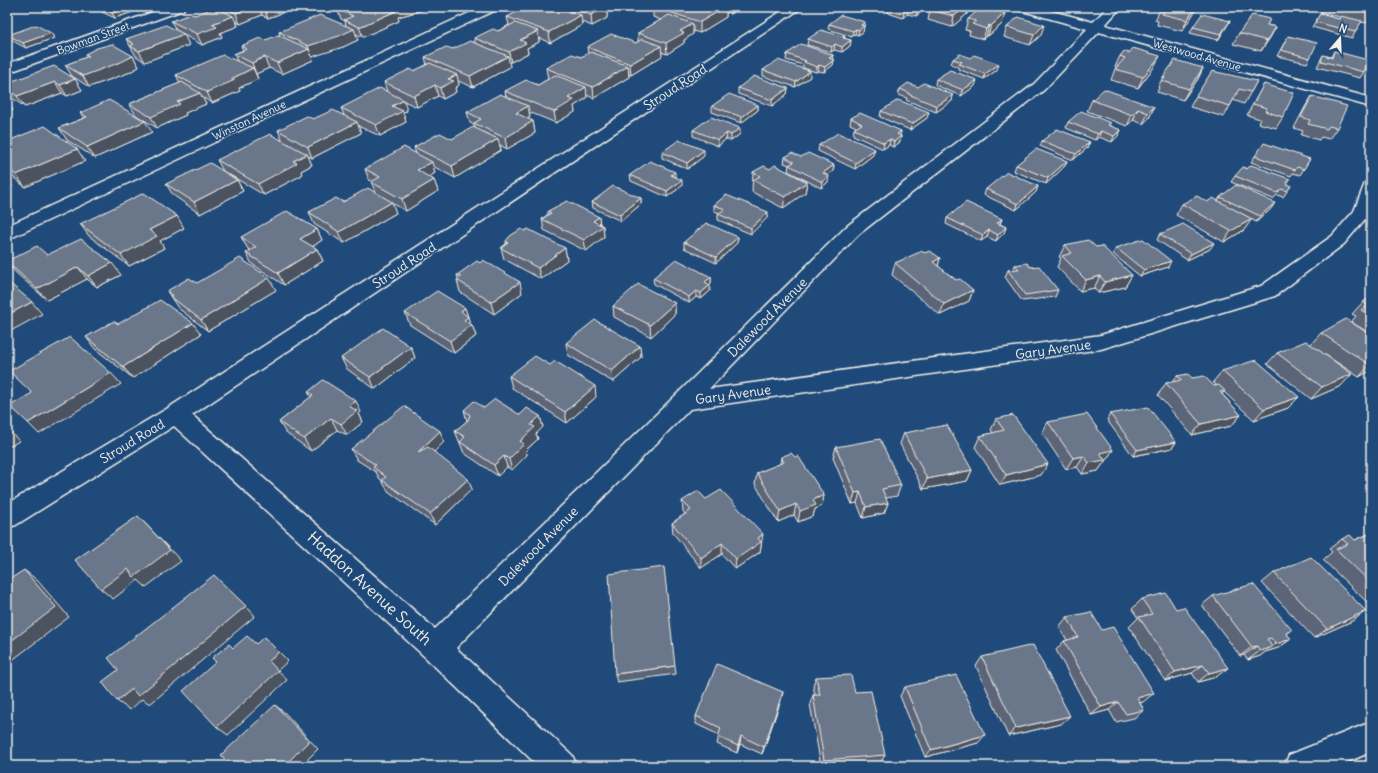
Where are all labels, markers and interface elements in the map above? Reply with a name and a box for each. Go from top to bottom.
street label: Bowman Street [55,18,132,58]
north arrow [1320,18,1360,58]
text: N [1337,21,1349,36]
street label: Westwood Avenue [1151,36,1243,74]
street label: Stroud Road [640,60,711,114]
street label: Winston Avenue [210,97,288,143]
street label: Stroud Road [369,238,440,292]
street label: Dalewood Avenue [724,274,811,361]
street label: Gary Avenue [1014,336,1092,363]
street label: Gary Avenue [694,381,772,408]
street label: Stroud Road [97,415,168,467]
street label: Dalewood Avenue [495,503,582,590]
street label: Haddon Avenue South [304,527,436,649]

